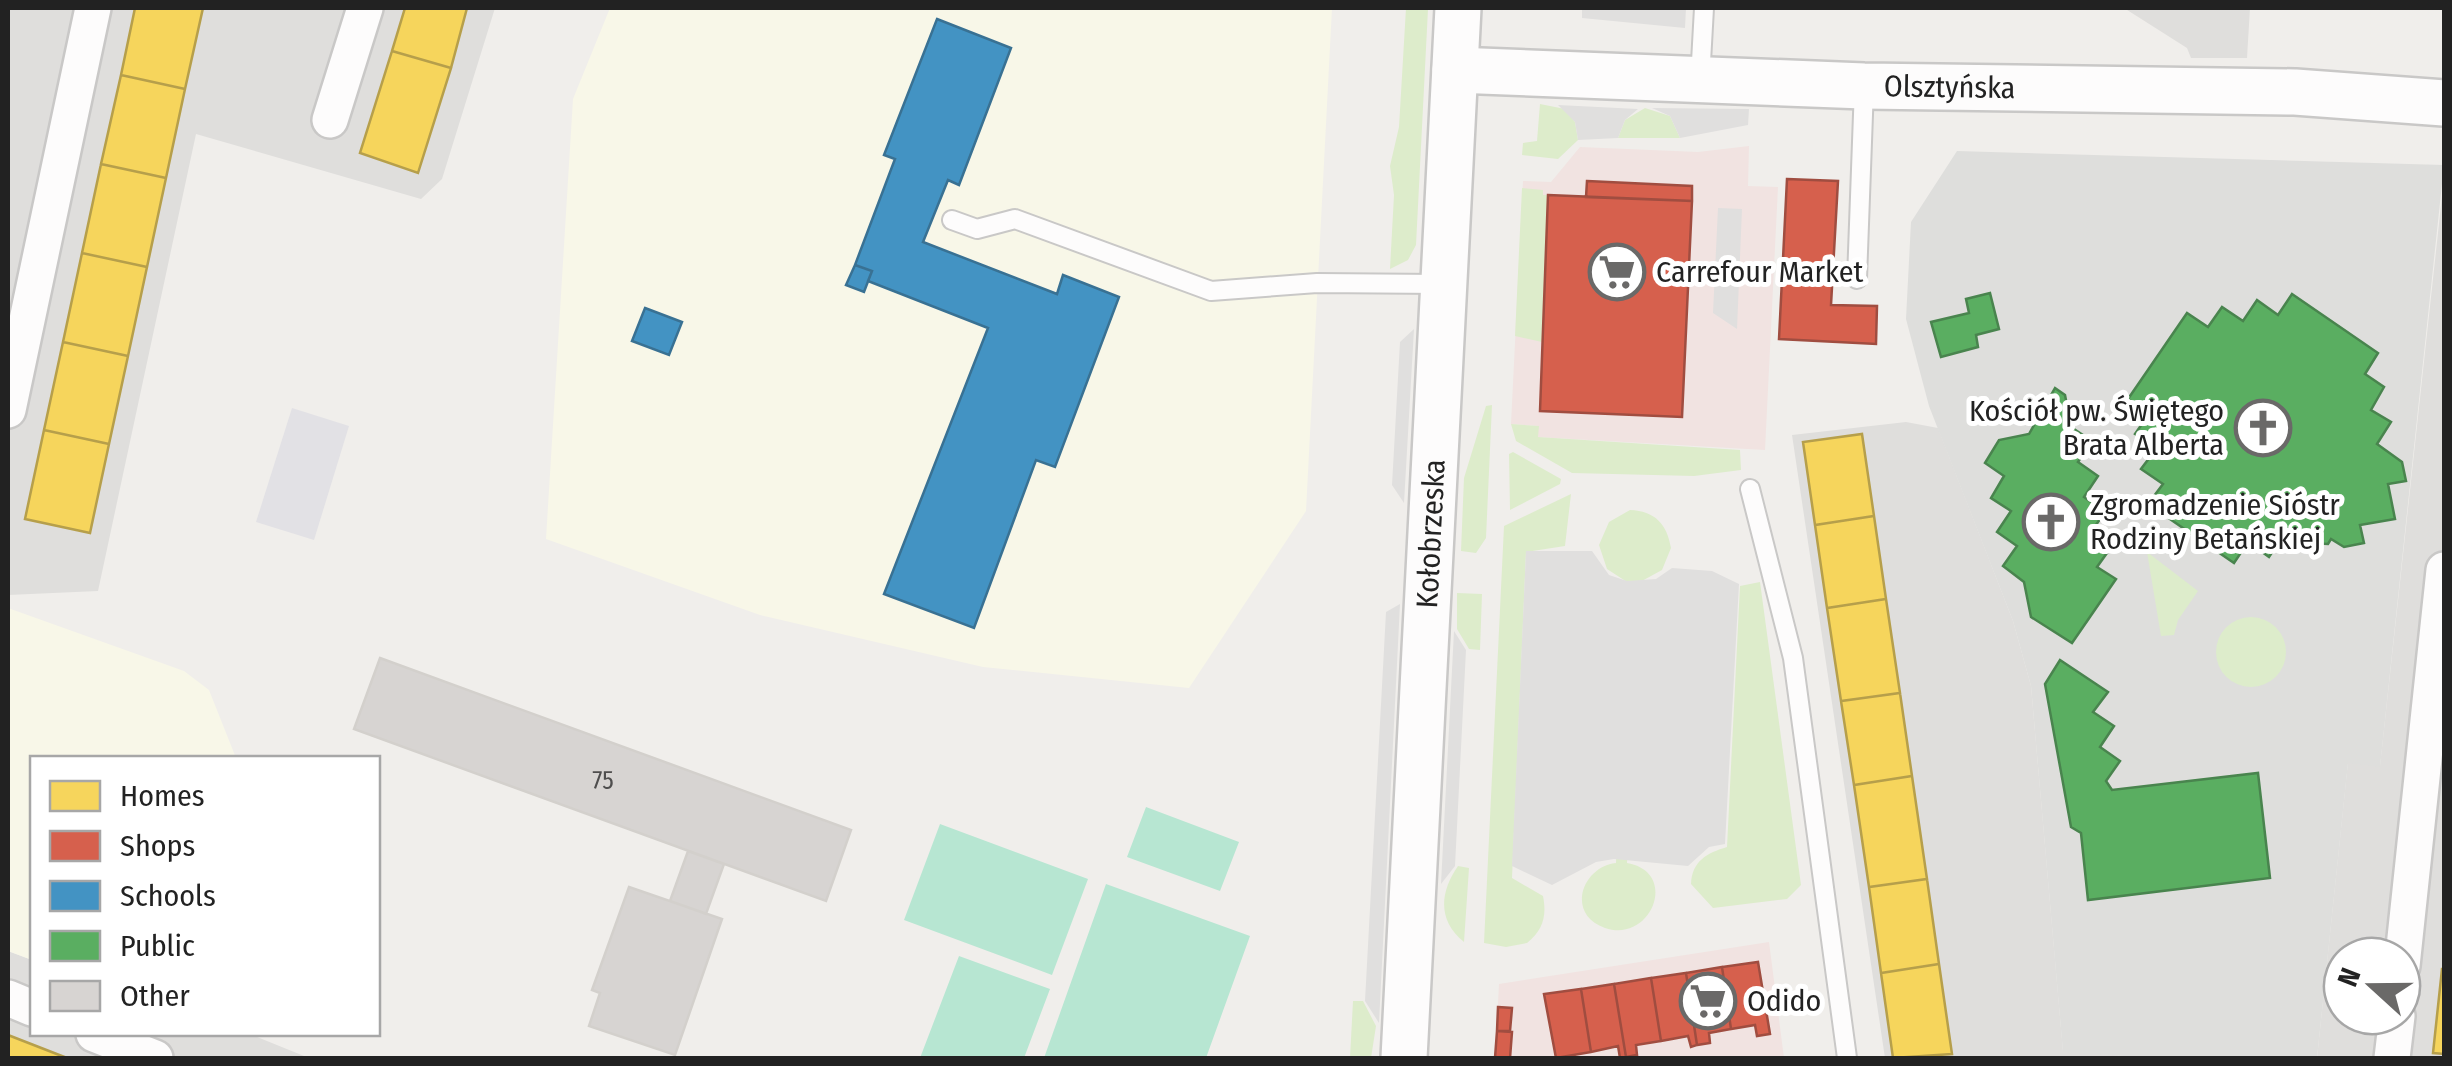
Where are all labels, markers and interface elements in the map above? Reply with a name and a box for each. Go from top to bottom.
street label: Olsztyńska [1884,68,2016,106]
supermarket icon: Carrefour Market [1587,242,1647,302]
place label: Carrefour Market [1656,254,1863,290]
place label: Kościół pw. Świętego Brata Alberta [1969,393,2224,463]
church icon: Kościół pw. Świętego Brata Alberta [2233,398,2293,458]
street label: Kołobrzeska [1409,458,1453,609]
place label: Zgromadzenie Sióstr Rodziny Betańskiej [2090,487,2340,557]
church icon: Zgromadzenie Sióstr Rodziny Betańskiej [2021,492,2081,552]
legend [30,756,380,1036]
house number: 75 [592,766,614,796]
text: Homes [120,778,205,814]
text: Shops [120,828,195,864]
text: Schools [120,878,216,914]
text: Public [120,928,195,964]
north arrow [2322,936,2422,1036]
text: N [2331,963,2368,991]
supermarket icon: Odido [1678,971,1738,1031]
text: Other [120,978,190,1014]
place label: Odido [1747,983,1821,1019]

